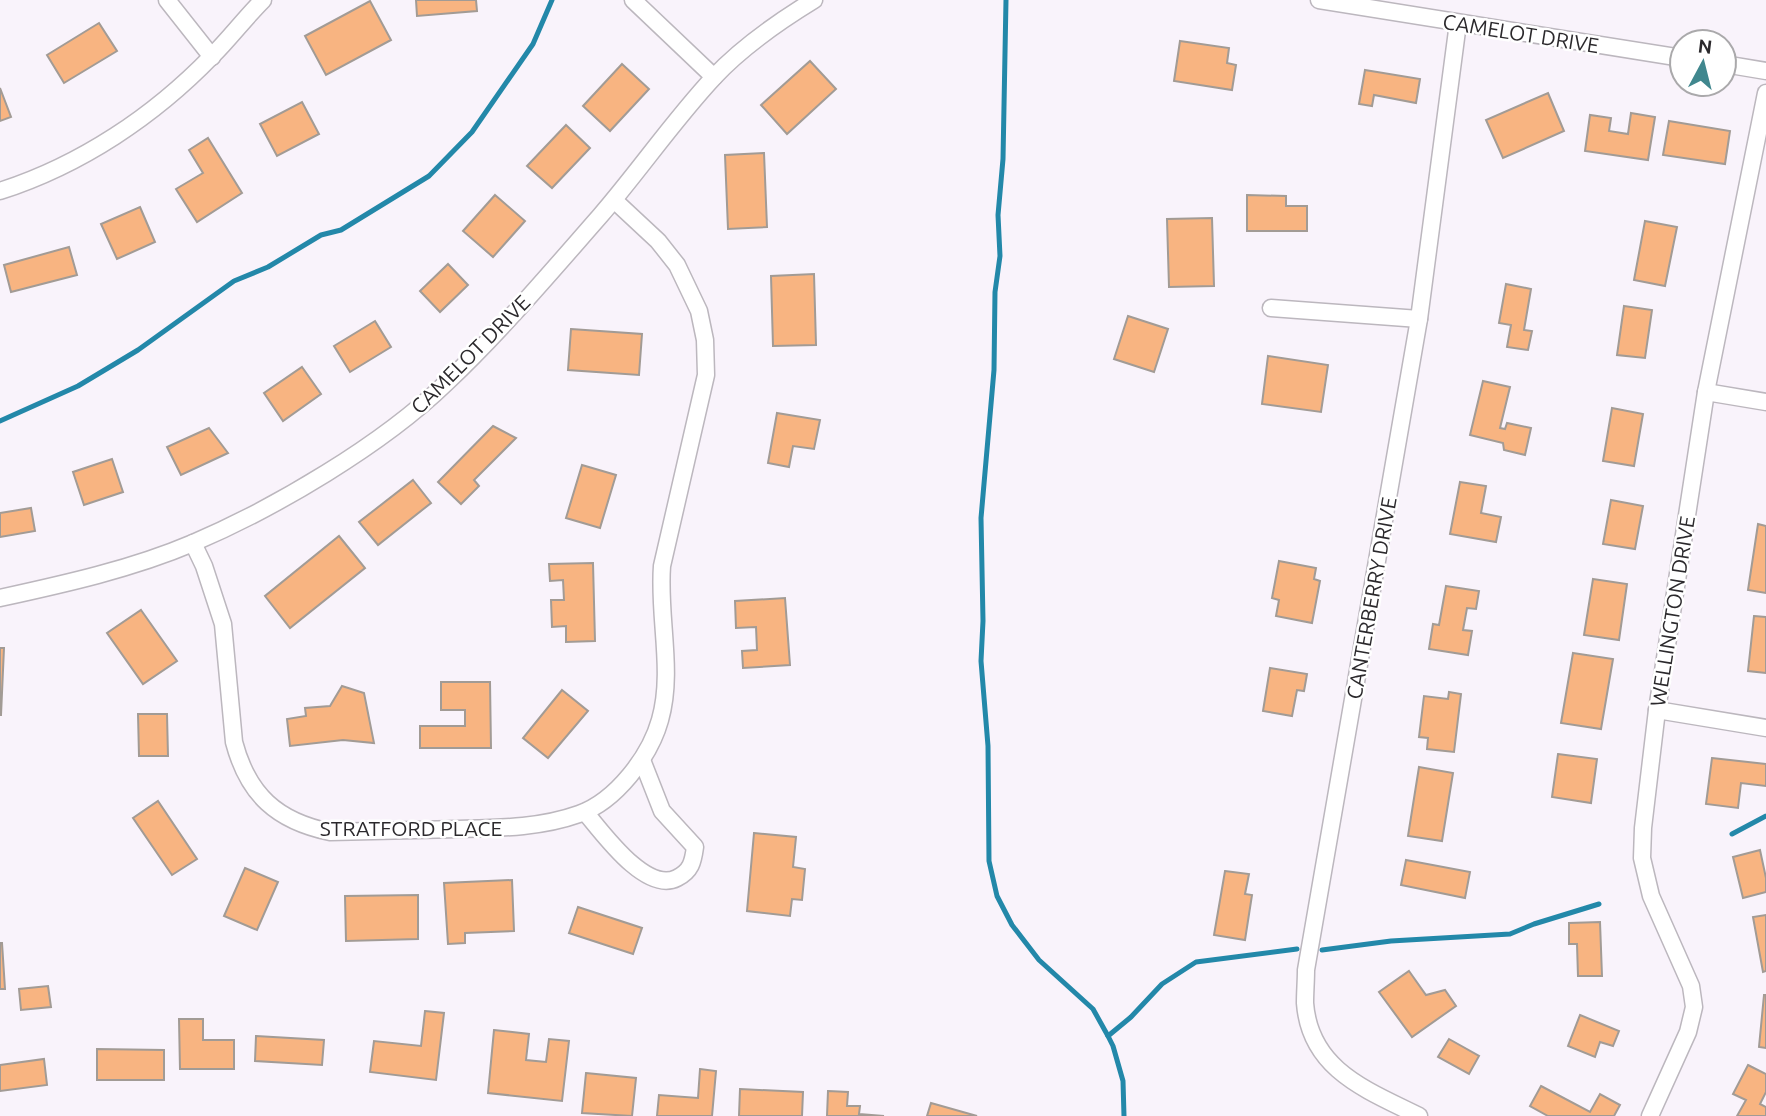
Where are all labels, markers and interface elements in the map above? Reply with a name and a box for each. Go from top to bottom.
street label: CAMELOT DRIVE [1441,9,1601,57]
north arrow [1668,28,1738,98]
text: N [1697,34,1713,58]
street label: CAMELOT DRIVE [406,290,534,418]
street label: CANTERBERRY DRIVE [1341,495,1401,701]
street label: WELLINGTON DRIVE [1645,514,1699,708]
street label: STRATFORD PLACE [320,816,502,840]

